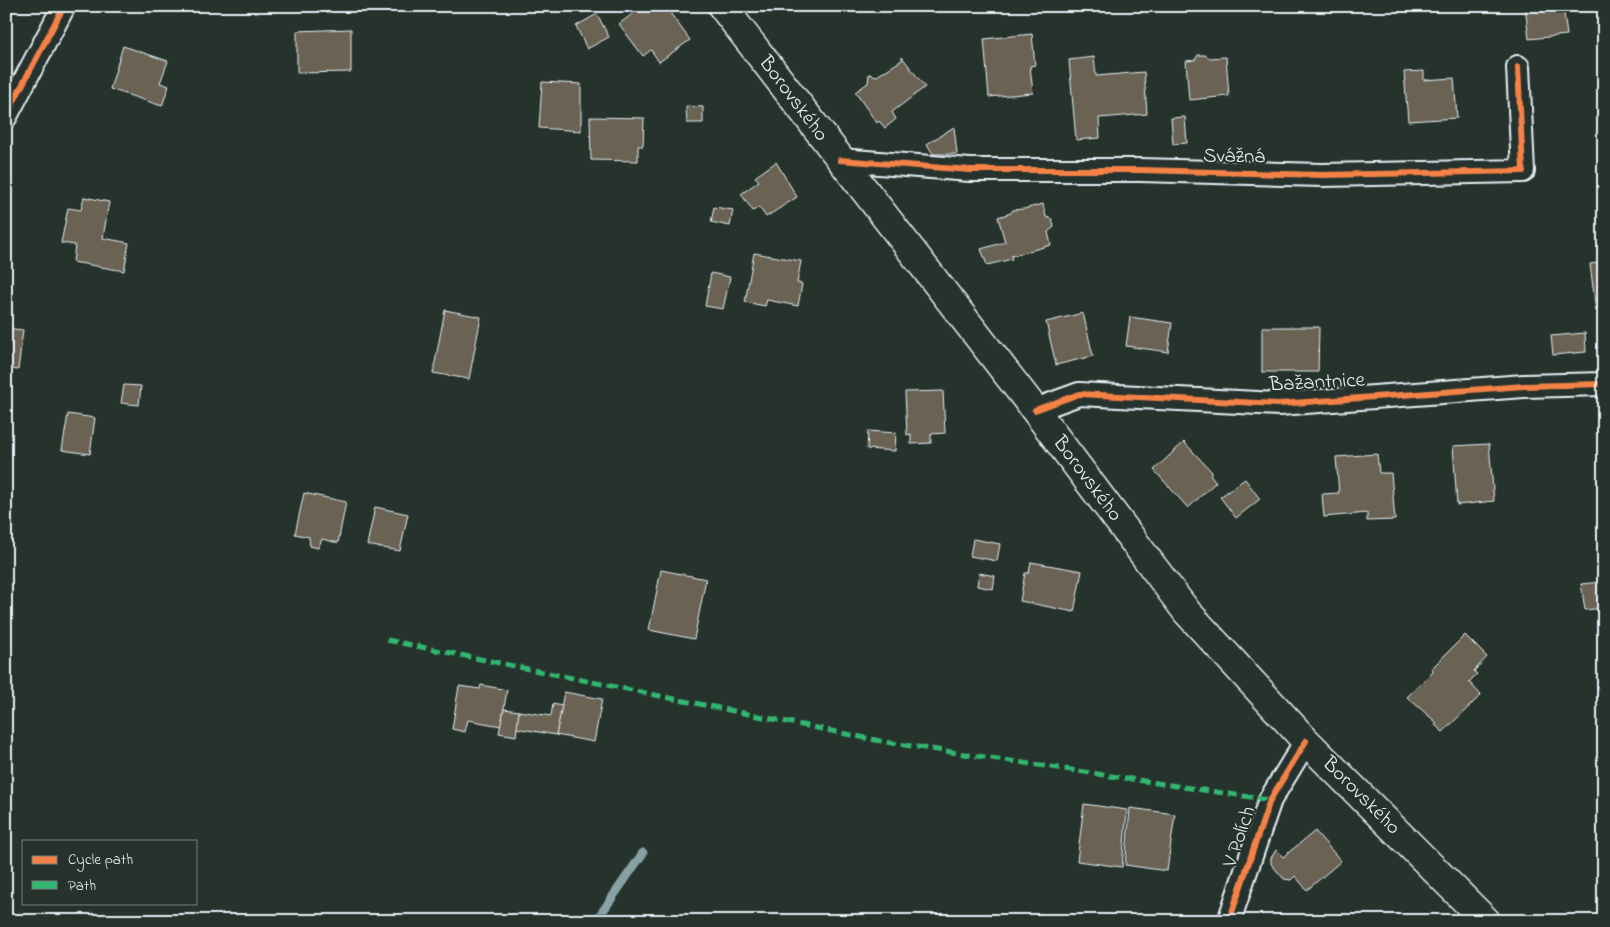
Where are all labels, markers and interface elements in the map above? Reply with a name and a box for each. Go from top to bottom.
street label: Borovského [750,49,835,148]
street label: Svážná [1203,141,1266,173]
street label: Bažantnice [1267,365,1366,401]
street label: Borovského [1044,429,1129,528]
street label: Borovského [1314,749,1407,842]
street label: V Polích [1215,802,1264,873]
legend [22,840,198,904]
text: Cycle path [68,849,133,872]
text: Path [68,875,96,897]

